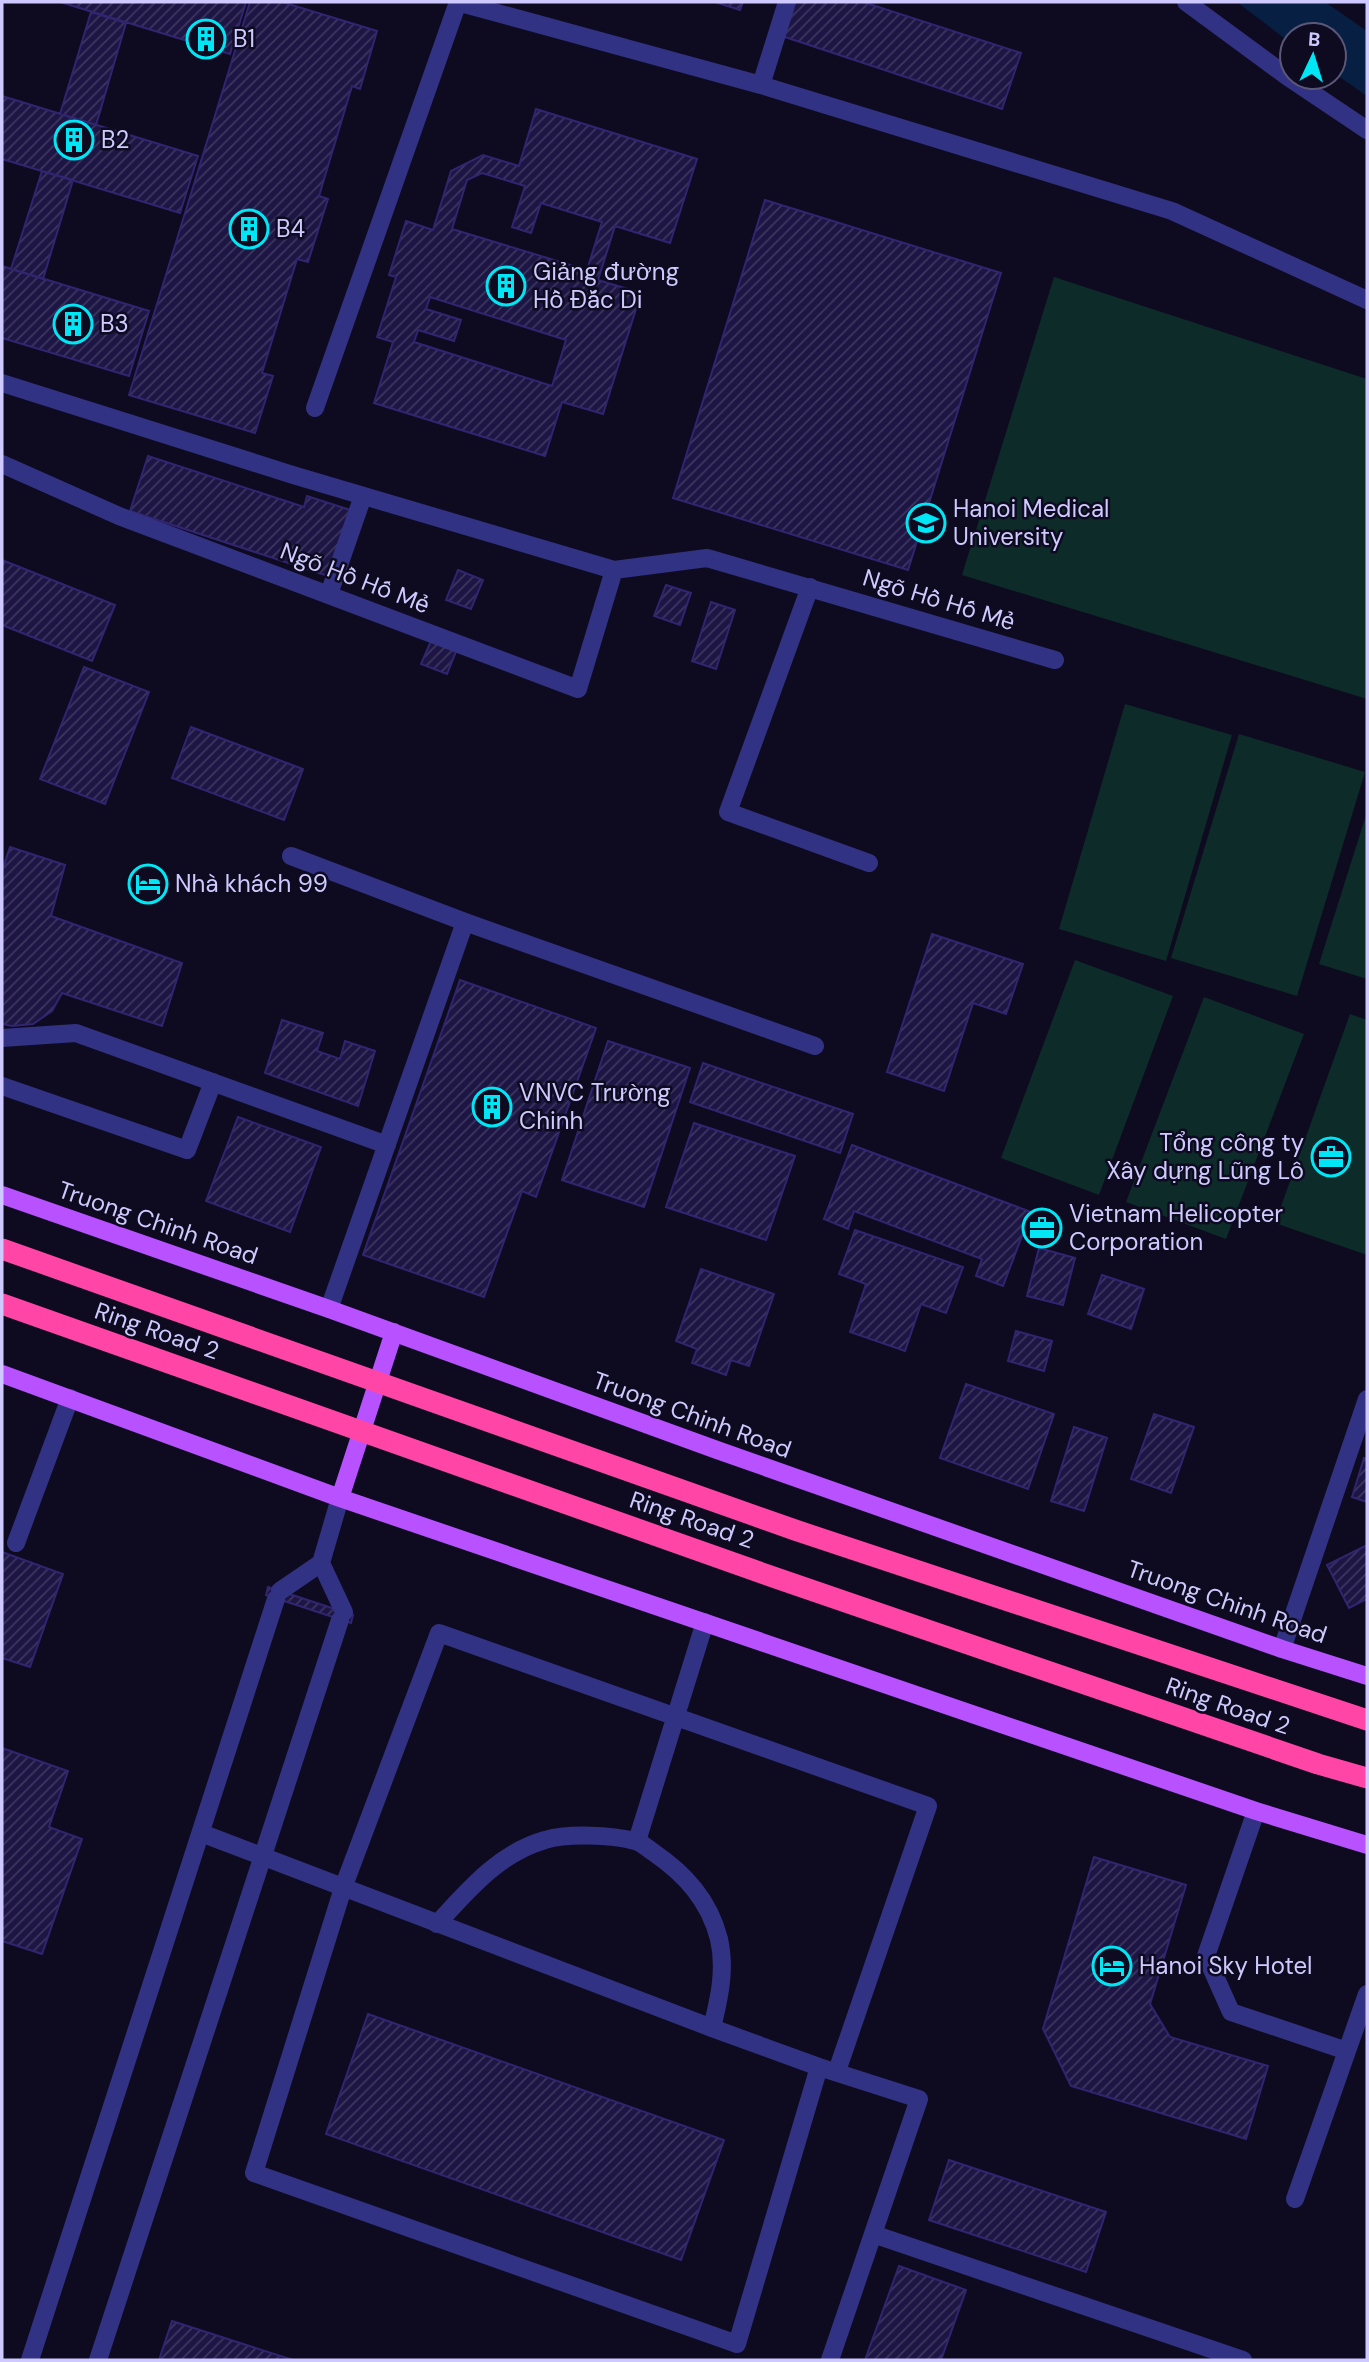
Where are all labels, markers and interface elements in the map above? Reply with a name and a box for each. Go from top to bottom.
building icon: B1 [185,18,227,60]
north arrow [1278,21,1348,91]
place label: B1 [233,23,255,54]
text: B [1307,27,1321,52]
building icon: B2 [53,119,95,161]
place label: B2 [101,124,129,155]
building icon: B4 [228,208,270,250]
place label: B4 [276,213,305,244]
place label: Giảng đường Hồ Đắc Di [533,256,679,315]
building icon: Giảng đường Hồ Đắc Di [485,265,527,307]
building icon: B3 [52,303,94,345]
place label: B3 [100,308,129,339]
place label: Hanoi Medical University [953,493,1109,552]
school or university icon: Hanoi Medical University [905,502,947,544]
street label: Ngõ Hồ Hố Mẻ [276,535,434,620]
street label: Ngõ Hồ Hố Mẻ [859,562,1019,637]
hotel icon: Nhà khách 99 [127,863,169,905]
place label: Nhà khách 99 [175,868,328,899]
place label: VNVC Trường Chinh [519,1077,671,1136]
building icon: VNVC Trường Chinh [471,1086,513,1128]
place label: Tổng công ty Xây dựng Lũng Lô [1107,1127,1304,1186]
office icon: Tổng công ty Xây dựng Lũng Lô [1310,1136,1352,1178]
street label: Truong Chinh Road [54,1174,262,1271]
place label: Vietnam Helicopter Corporation [1069,1198,1283,1257]
office icon: Vietnam Helicopter Corporation [1021,1207,1063,1249]
street label: Ring Road 2 [91,1295,224,1366]
street label: Truong Chinh Road [589,1364,796,1465]
street label: Ring Road 2 [626,1484,759,1555]
street label: Truong Chinh Road [1123,1553,1331,1650]
street label: Ring Road 2 [1162,1670,1295,1741]
hotel icon: Hanoi Sky Hotel [1091,1945,1133,1987]
place label: Hanoi Sky Hotel [1139,1950,1312,1981]

